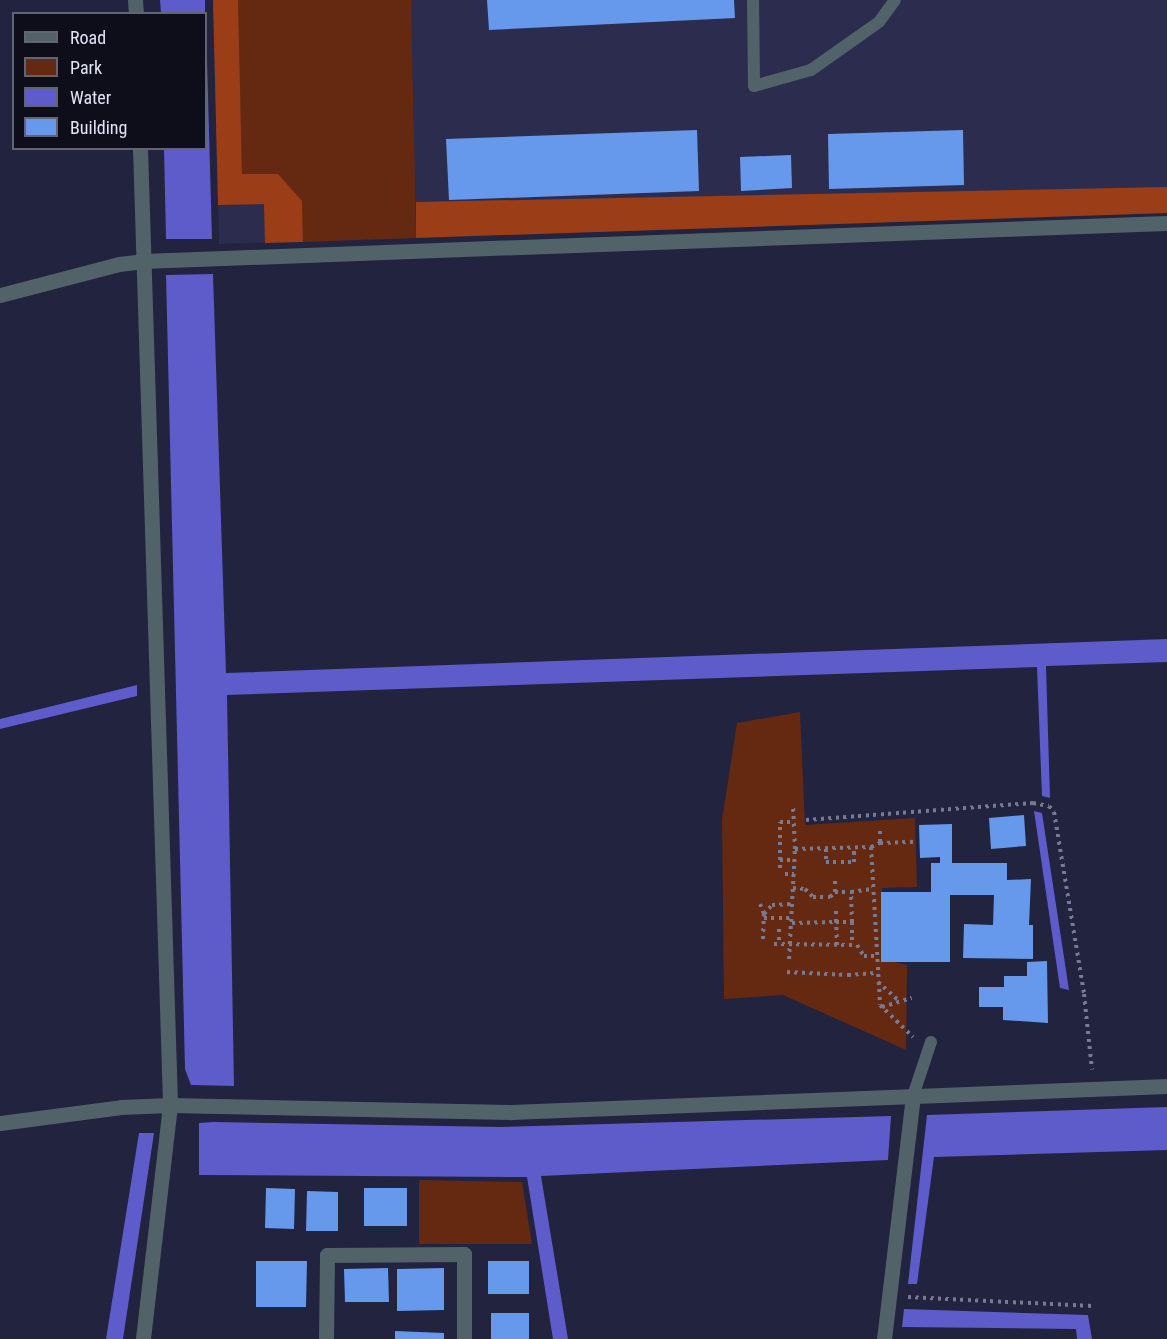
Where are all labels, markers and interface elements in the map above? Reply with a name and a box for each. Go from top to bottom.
legend [12,12,207,150]
text: Road [70,27,106,48]
text: Park [70,57,102,78]
text: Water [70,87,111,108]
text: Building [70,117,127,138]

